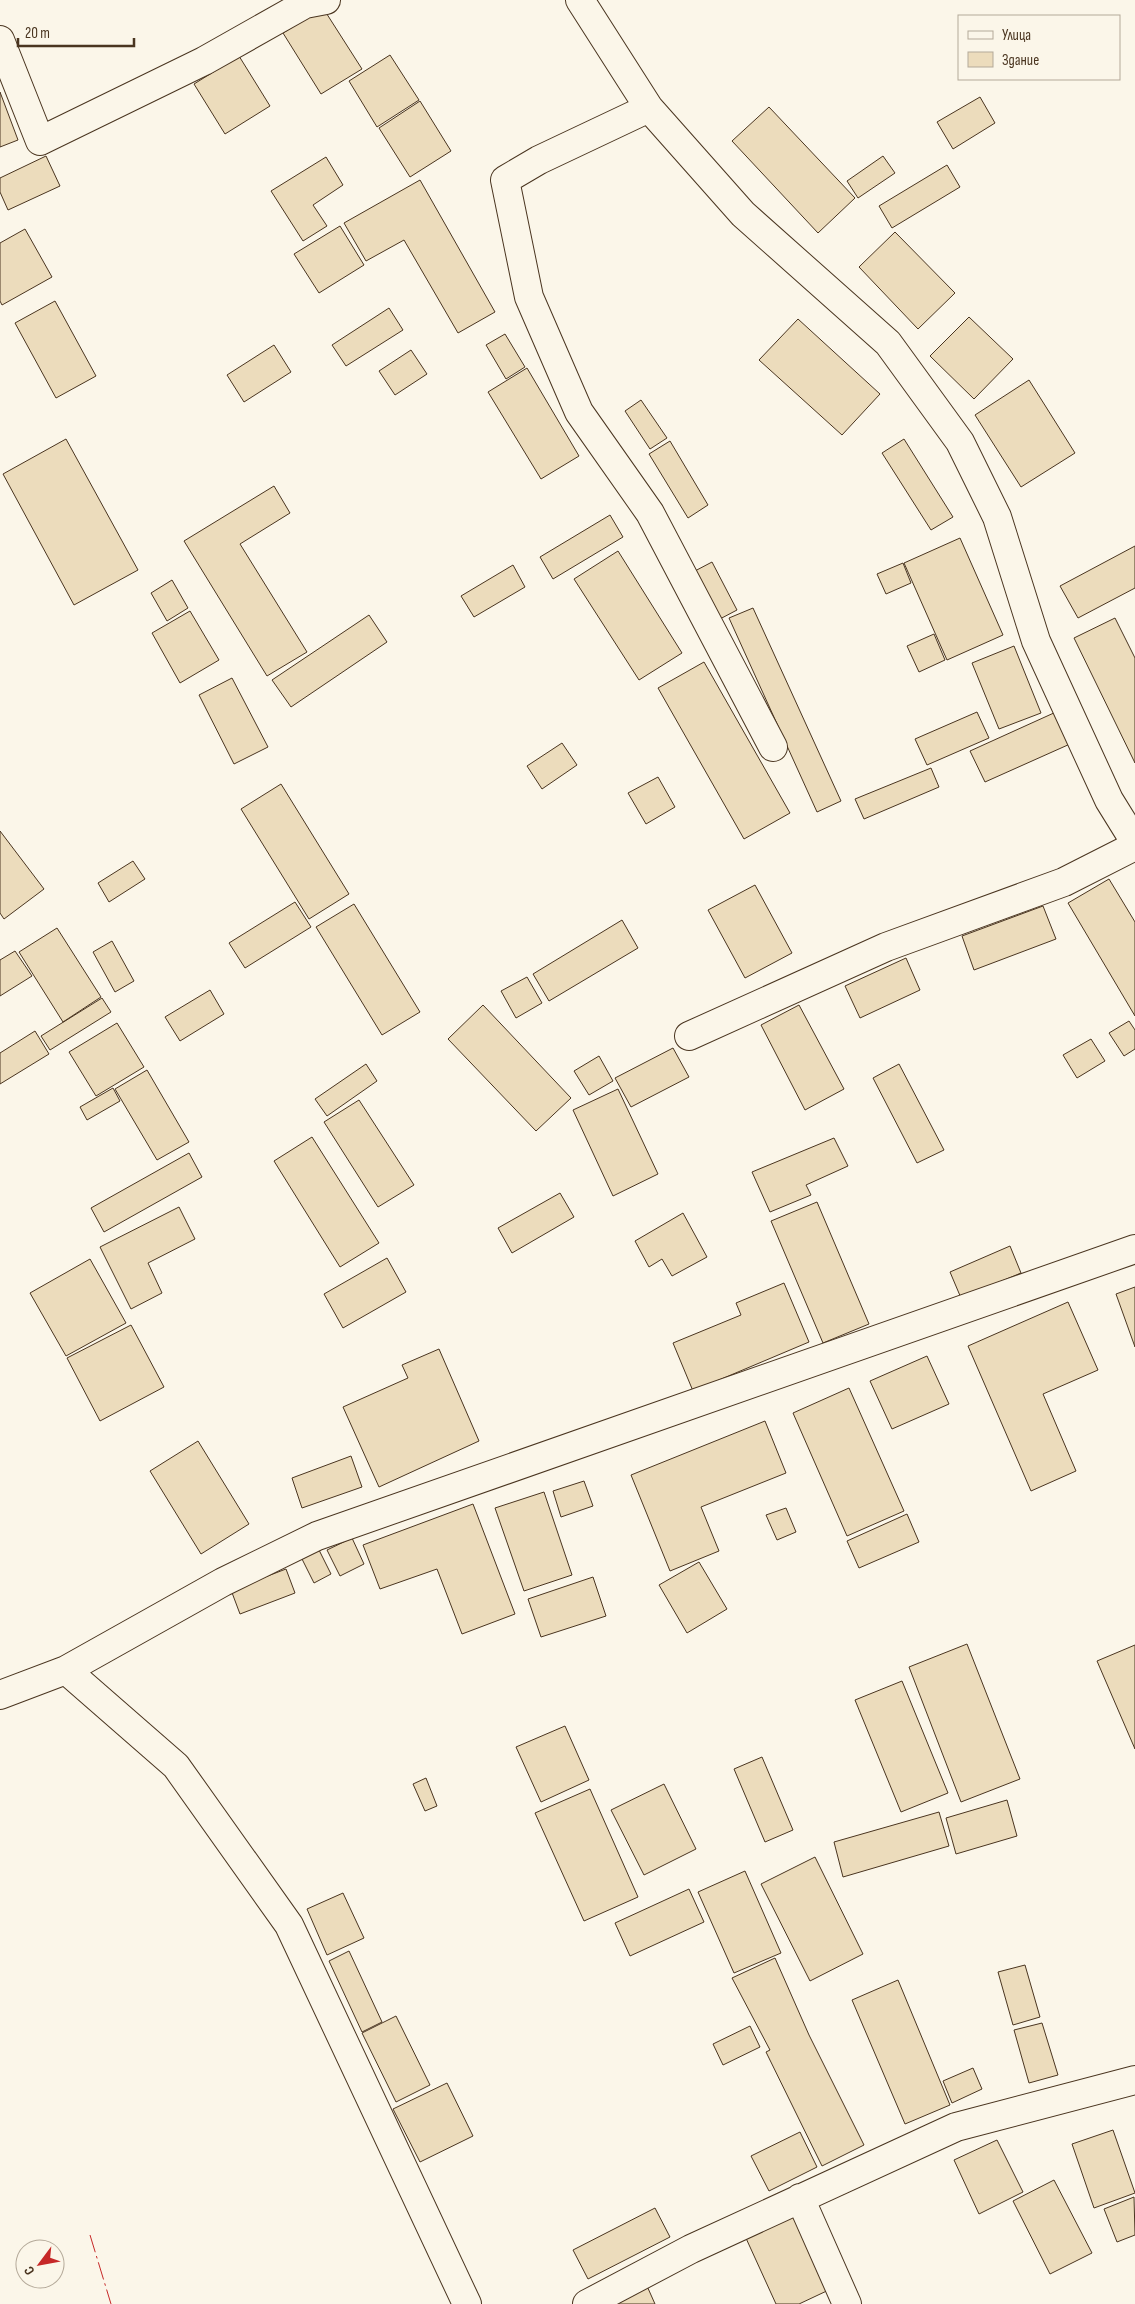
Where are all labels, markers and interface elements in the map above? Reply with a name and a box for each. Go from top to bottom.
scale bar [18,15,134,47]
legend [958,15,1120,80]
text: 20 m [25,24,50,43]
text: Улица [1002,26,1031,45]
text: Здание [1002,51,1039,70]
north arrow [15,2239,65,2289]
text: С [20,2263,39,2278]

